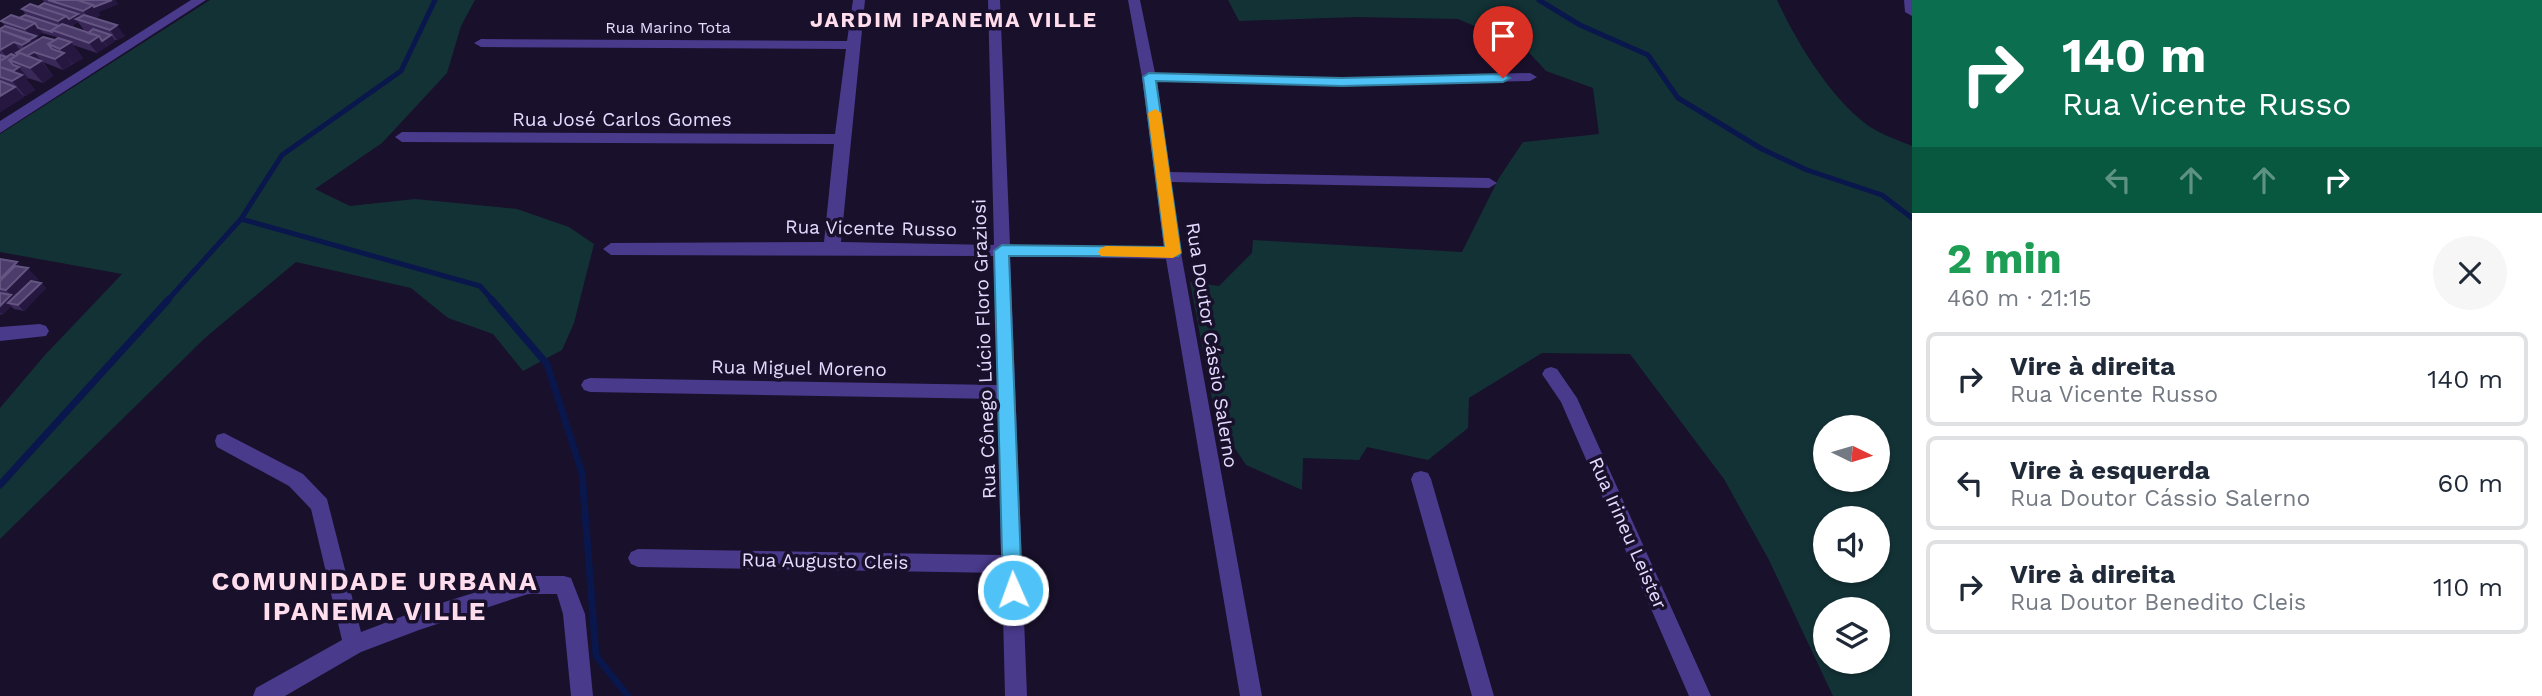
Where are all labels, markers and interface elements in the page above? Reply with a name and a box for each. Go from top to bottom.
pin [1473,6,1533,78]
district label: JARDIM IPANEMA VILLE [810,7,1098,32]
icon: arrive [1484,17,1522,55]
street label: Rua Marino Tota [605,18,731,37]
text: 140 m [2062,26,2206,84]
icon: right [1947,28,2038,119]
text: Rua Vicente Russo [2062,85,2351,123]
street label: Rua José Carlos Gomes [512,108,732,131]
icon: left [2099,161,2137,199]
icon: ahead [2172,161,2210,199]
icon: ahead [2245,161,2283,199]
icon: right [2318,161,2356,199]
street label: Rua Cônego Lúcio Floro Graziosi [967,199,1001,499]
street label: Rua Vicente Russo [785,215,957,241]
street label: Rua Doutor Cássio Salerno [1181,221,1243,469]
text: 2 min [1947,234,2062,283]
button: close [2433,236,2507,310]
text: 460 m · 21:15 [1947,285,2092,312]
text: Vire à direita [2010,351,2175,381]
street label: Rua Miguel Moreno [711,355,887,381]
icon: right [1951,360,1989,398]
text: 140 m [2427,364,2503,394]
text: Rua Vicente Russo [2010,381,2218,408]
north arrow [1813,415,1890,492]
map controls [1813,415,1890,674]
street label: Rua Irineu Leister [1584,453,1672,613]
text: Vire à esquerda [2010,455,2210,485]
icon: left [1951,464,1989,502]
text: 60 m [2437,468,2503,498]
text: Rua Doutor Cássio Salerno [2010,485,2310,512]
button: sound [1813,506,1890,583]
street label: Rua Augusto Cleis [741,548,909,574]
position arrow [976,553,1050,627]
text: Vire à direita [2010,559,2175,589]
district label: COMUNIDADE URBANA IPANEMA VILLE [211,566,539,626]
icon: right [1951,568,1989,606]
text: 110 m [2433,572,2503,602]
text: Rua Doutor Benedito Cleis [2010,589,2306,616]
button: layers [1813,597,1890,674]

